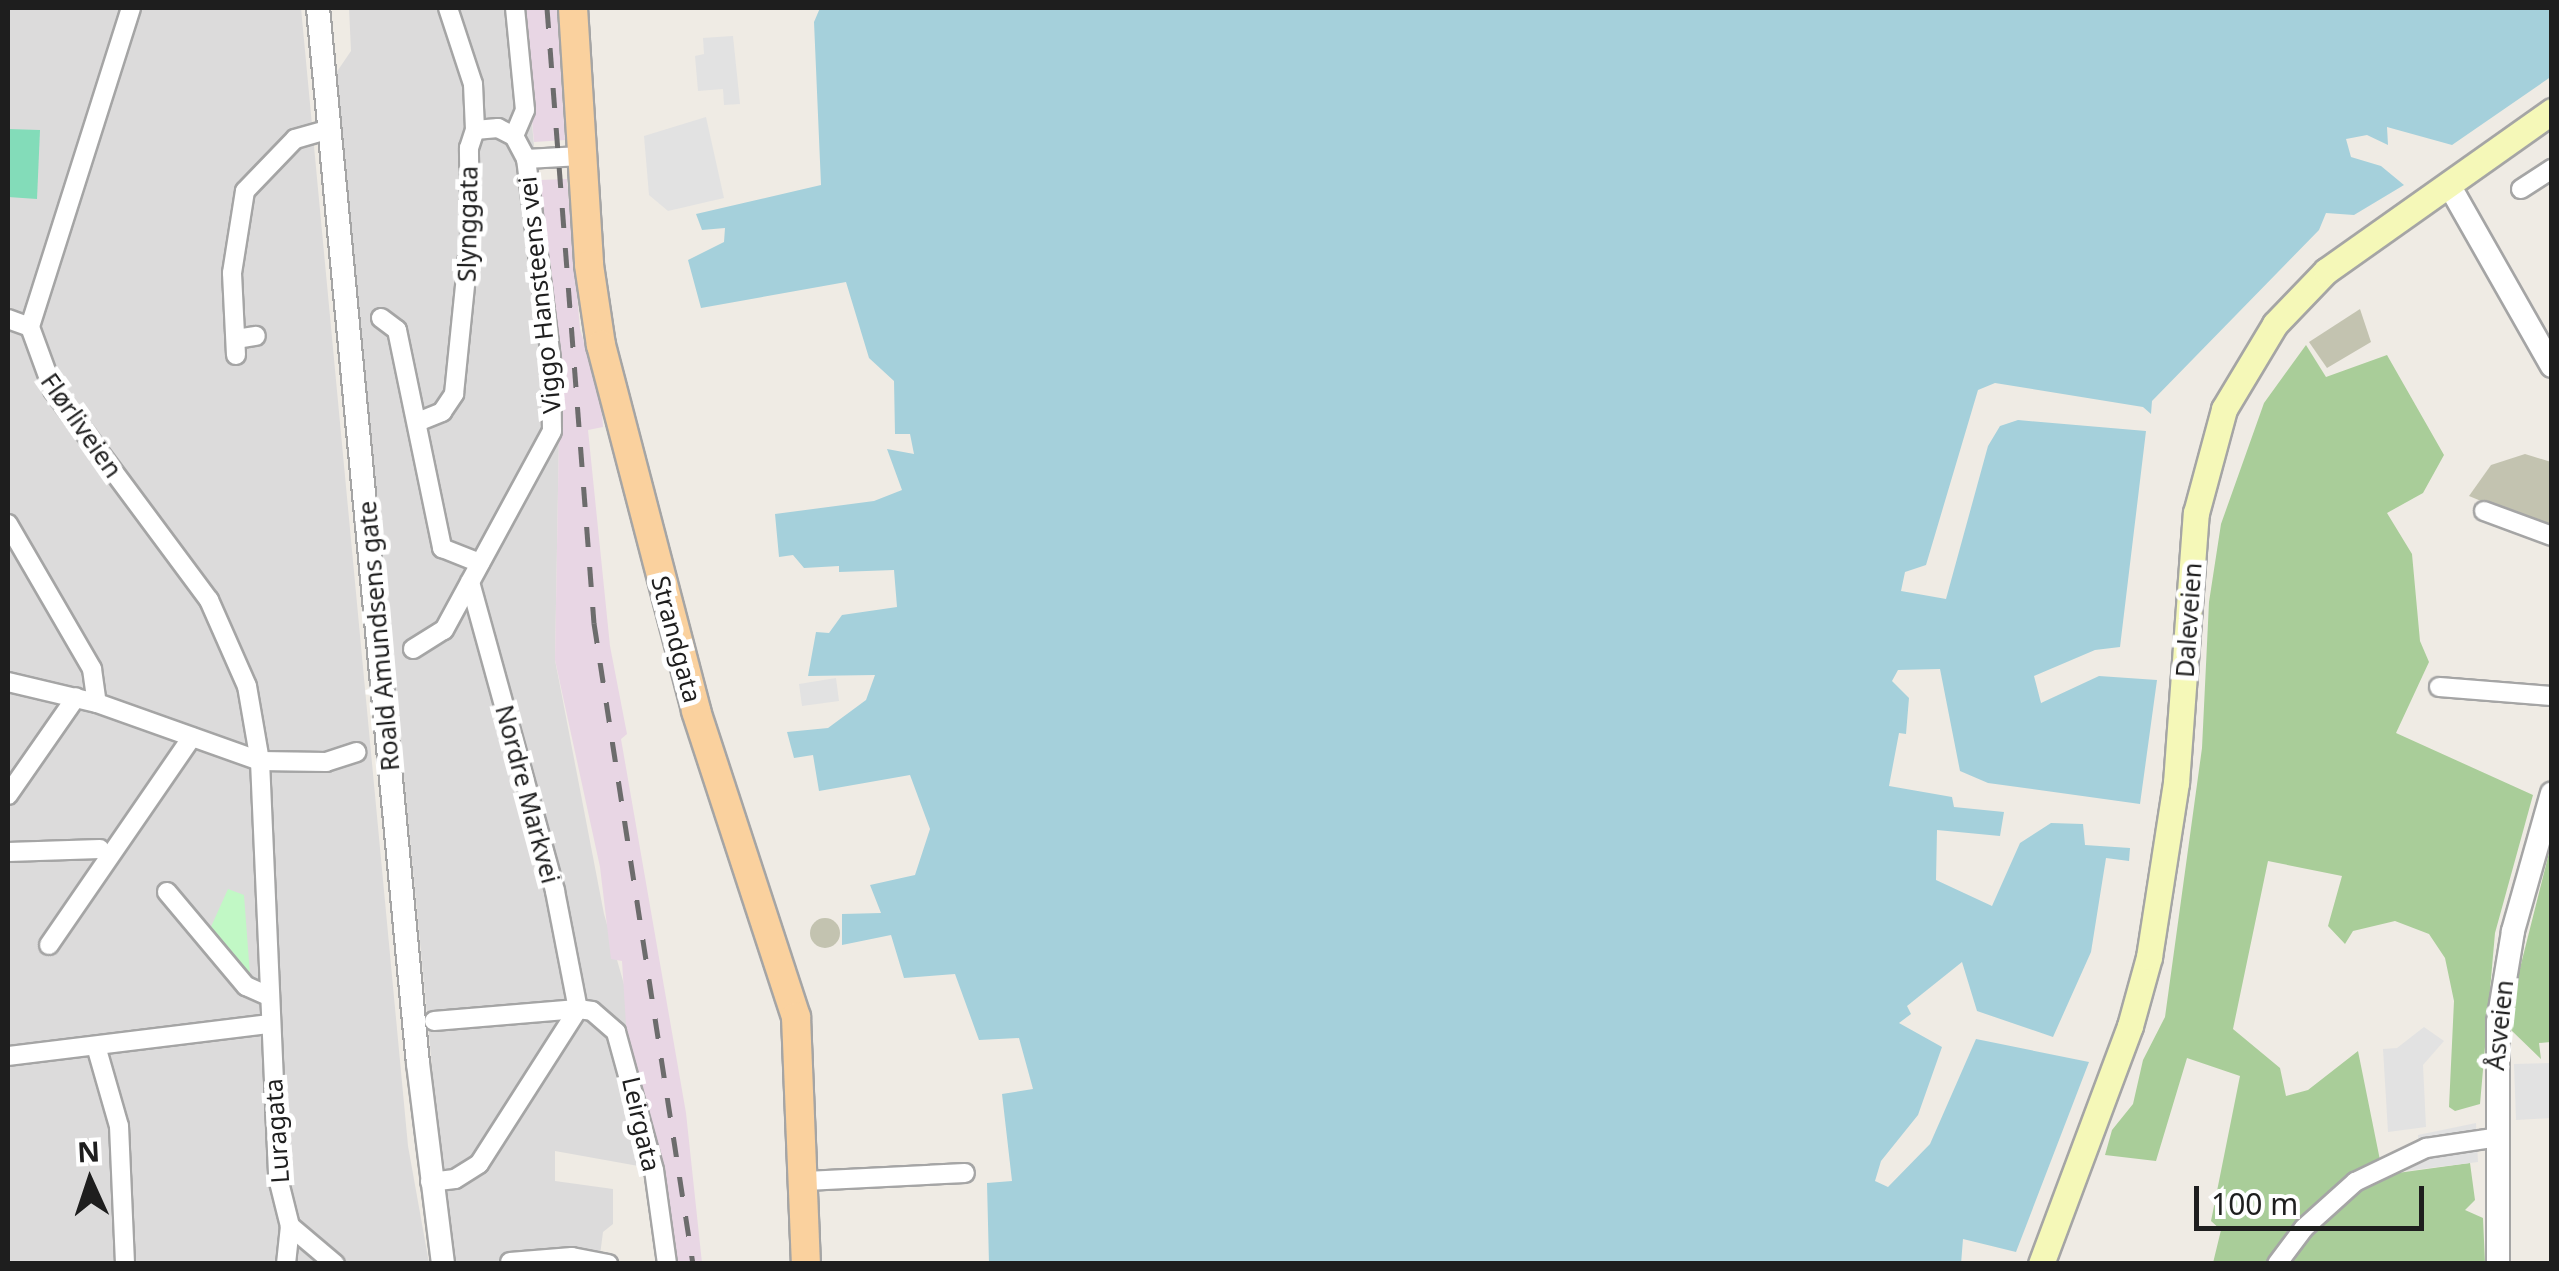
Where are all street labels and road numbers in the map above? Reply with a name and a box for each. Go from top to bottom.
street label: Slynggata [451,166,483,282]
street label: Viggo Hansteens vei [512,175,566,415]
street label: Flørliveien [35,367,129,483]
street label: Roald Amundsens gate [351,500,405,772]
street label: Daleveien [2169,562,2207,678]
street label: Strandgata [646,572,708,706]
street label: Nordre Markvei [490,702,566,886]
street label: Åsveien [2479,978,2519,1072]
street label: Leirgata [617,1074,667,1174]
street label: Luragata [257,1078,295,1184]

